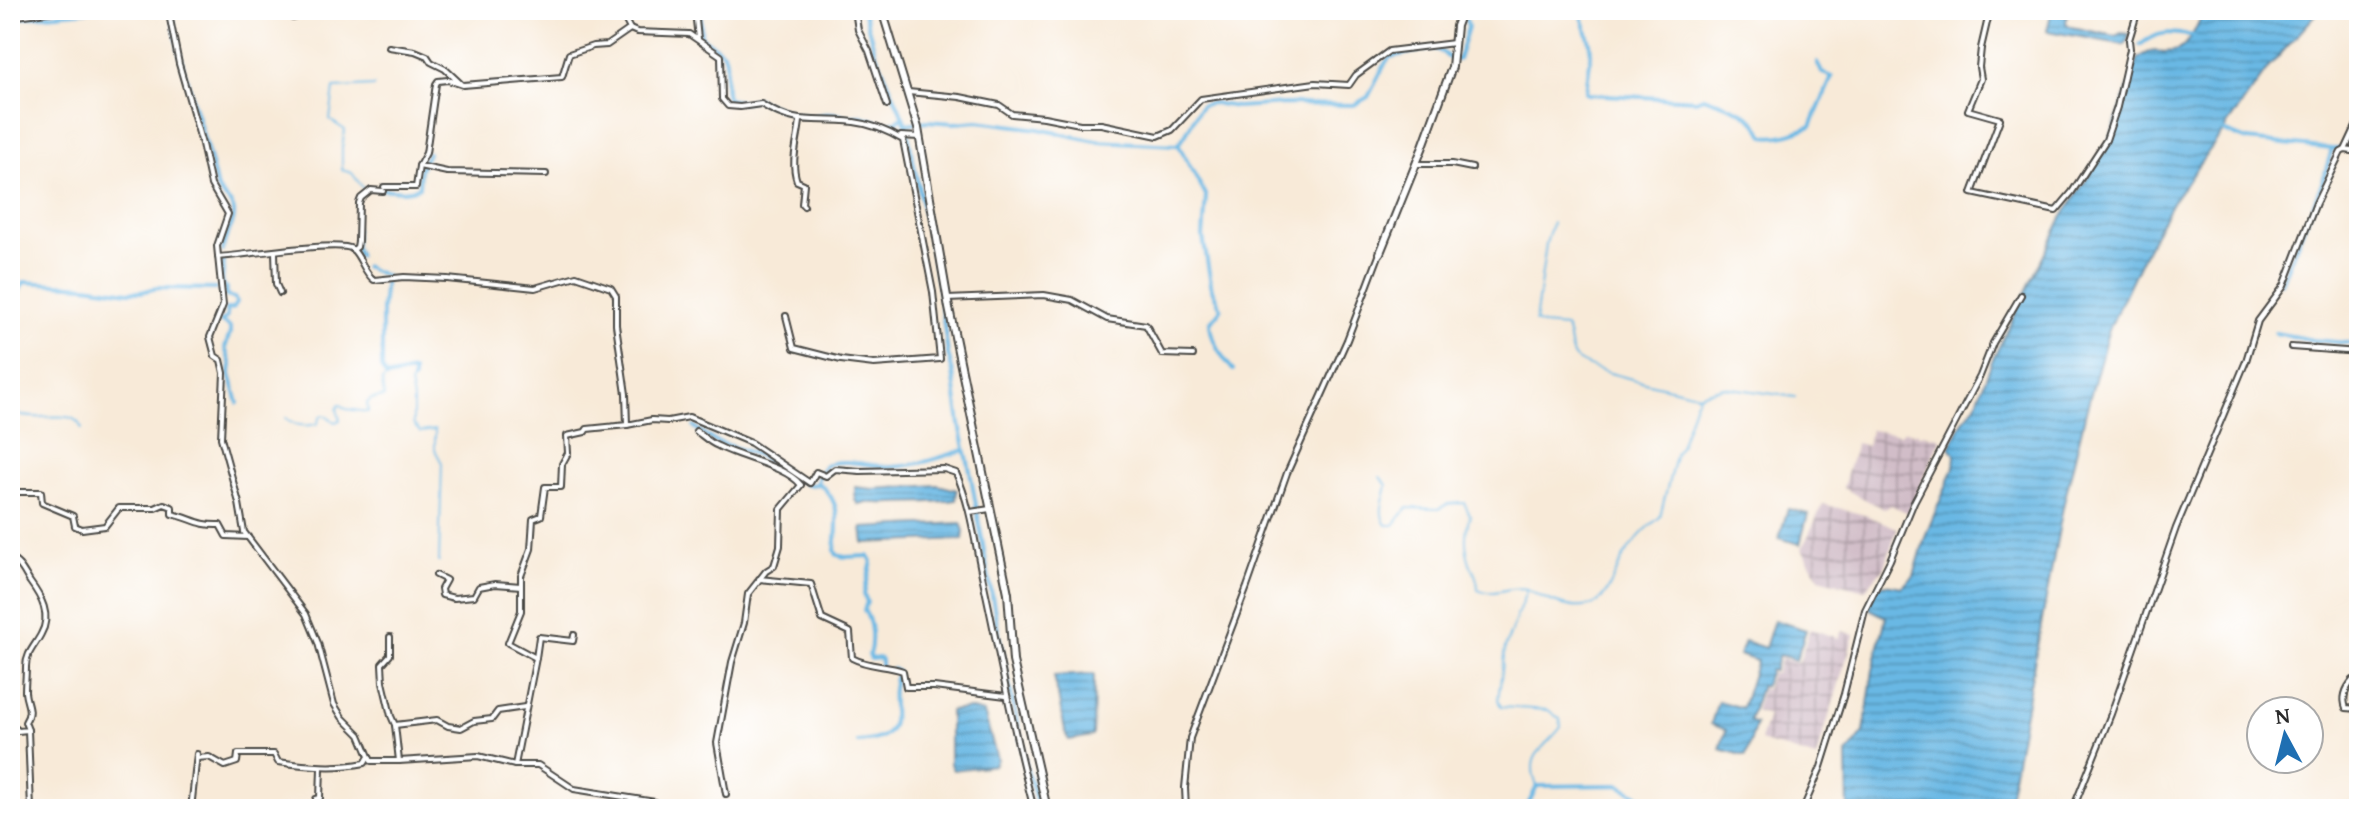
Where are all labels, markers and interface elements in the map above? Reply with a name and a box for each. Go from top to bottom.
north arrow [2245,695,2325,775]
text: N [2273,698,2292,732]

